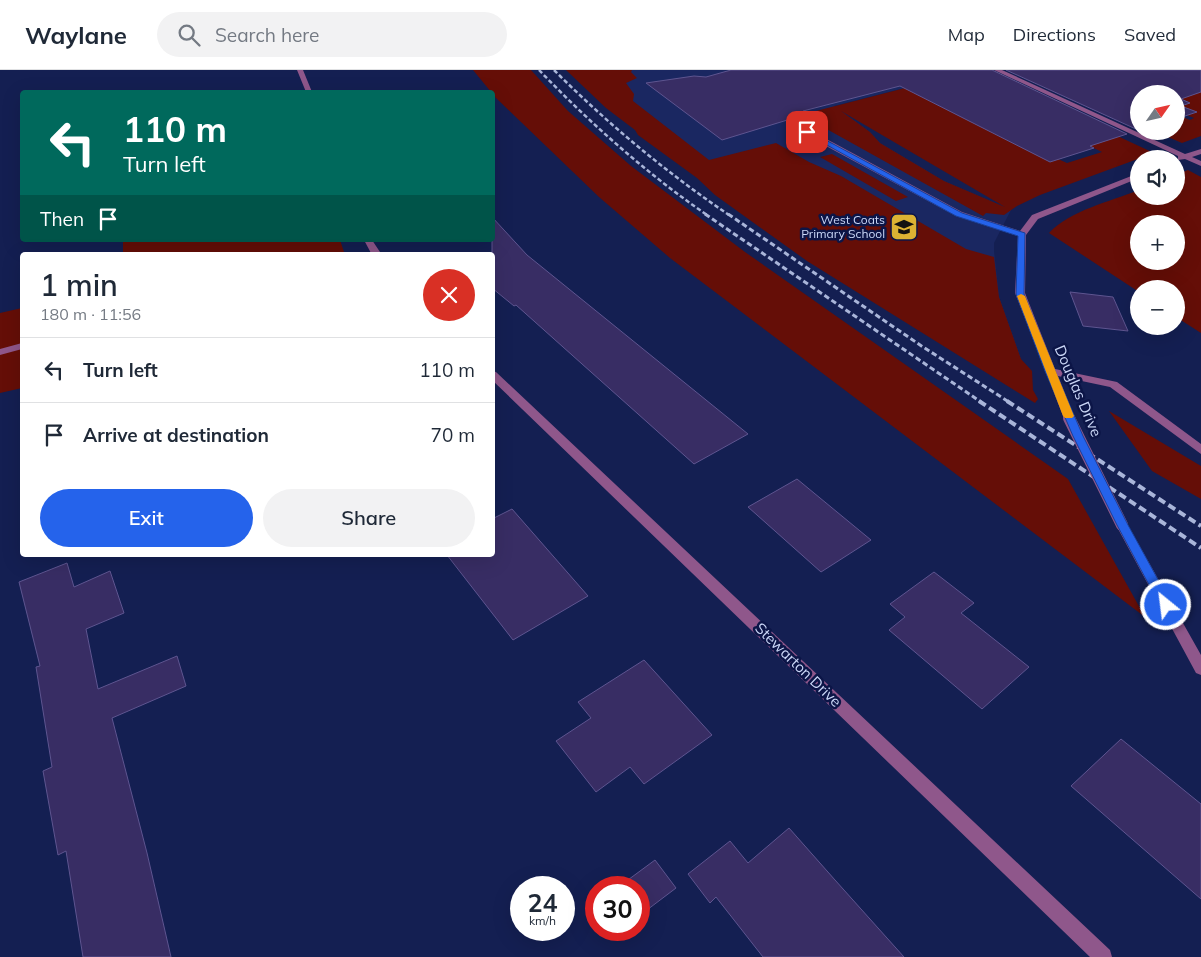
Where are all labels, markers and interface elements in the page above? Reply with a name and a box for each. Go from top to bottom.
search box [157,12,507,57]
text: Waylane [25,20,127,50]
icon: search [175,21,203,49]
text: Search here [215,23,319,47]
text: Map [948,23,985,46]
text: Directions [1013,23,1096,46]
text: Saved [1124,23,1176,46]
north arrow [1130,85,1185,140]
map controls [1130,85,1185,335]
text: 110 m [123,107,227,151]
icon: left [40,110,105,175]
pin [786,111,828,153]
icon: arrive [793,118,821,146]
text: Turn left [123,150,206,178]
button: sound [1130,150,1185,205]
icon: arrive [94,205,122,233]
text: Then [40,207,84,231]
place label: West Coats Primary School [801,212,885,241]
school or university icon: West Coats Primary School [889,212,919,242]
button: + [1130,215,1185,270]
text: 1 min [40,266,118,304]
button: close [423,269,475,321]
button: − [1130,280,1185,335]
text: 180 m · 11:56 [40,304,141,324]
street label: Douglas Drive [1051,342,1106,439]
icon: left [40,356,68,384]
text: Turn left [83,358,158,382]
text: 110 m [419,358,475,382]
icon: arrive [40,421,68,449]
text: Arrive at destination [83,423,269,447]
text: 70 m [431,423,475,447]
button: Exit [40,489,253,547]
button: Share [263,489,475,547]
position arrow [1139,578,1191,630]
street label: Stewarton Drive [751,619,846,711]
speed limit sign: 30 [585,876,650,941]
text: 24 [527,887,558,918]
text: km/h [529,913,556,928]

